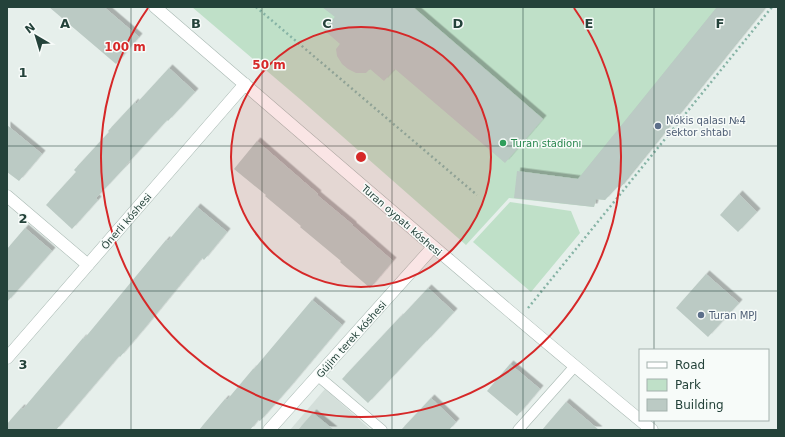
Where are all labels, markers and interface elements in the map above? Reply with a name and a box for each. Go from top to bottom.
north arrow [16,16,56,56]
text: A [60,16,70,31]
text: B [191,16,201,31]
text: C [322,16,332,31]
text: D [453,16,464,31]
text: E [585,16,593,31]
text: F [716,16,724,31]
text: N [23,21,38,36]
text: 100 m [104,40,146,54]
text: 50 m [252,58,286,72]
text: 1 [18,65,28,80]
place label: Nókis qalası №4 sektor shtabı [666,115,746,138]
marker: Nókis qalası №4 sektor shtabı [653,121,663,131]
marker: Turan stadionı [498,138,508,148]
place label: Turan stadionı [510,138,581,149]
centre of rings [354,150,368,164]
street label: Turan oypatı kóshesi [359,182,444,258]
street label: Ónerli kóshesi [98,190,154,252]
text: 2 [18,211,28,226]
street label: Gújim terek kóshesi [314,299,389,380]
marker: Turan MPJ [696,310,706,320]
place label: Turan MPJ [708,310,757,321]
legend [639,349,769,421]
text: 3 [18,357,28,372]
text: Road [675,358,705,372]
text: Park [675,378,701,392]
text: Building [675,398,724,412]

